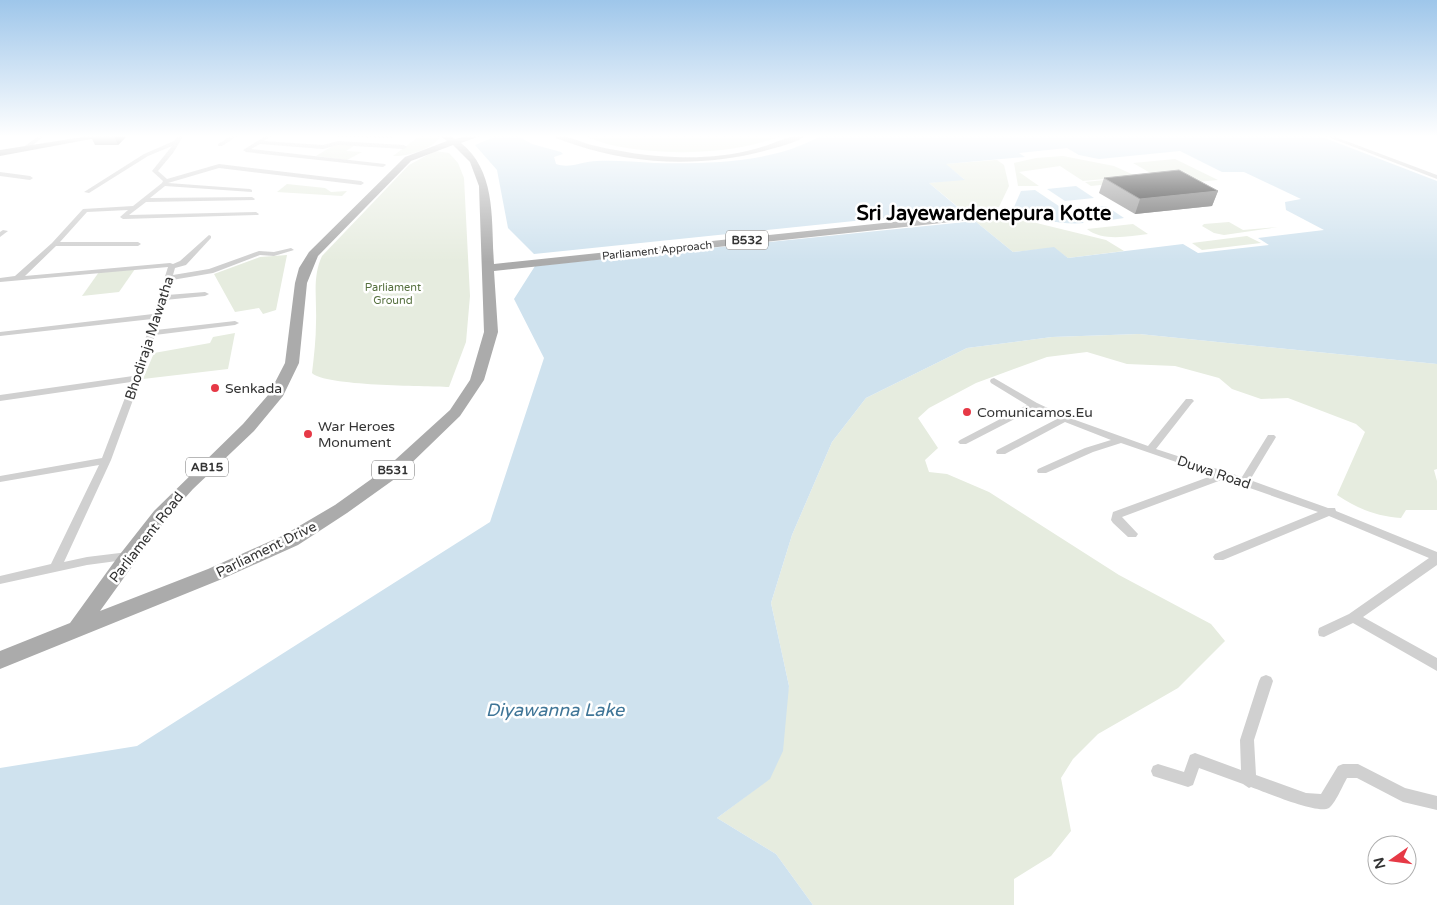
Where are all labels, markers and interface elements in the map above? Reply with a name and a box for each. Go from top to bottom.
district label: Sri Jayewardenepura Kotte [857,202,1111,226]
road number: B532 [726,230,768,250]
street label: Parliament Approach [601,238,713,263]
street label: Bhodiraja Mawatha [121,274,177,402]
park label: Parliament Ground [365,281,421,307]
place label: Senkada [225,380,282,397]
marker: Senkada [209,382,221,394]
place label: Comunicamos.Eu [977,404,1093,421]
marker: Comunicamos.Eu [961,406,973,418]
place label: War Heroes Monument [318,418,395,451]
marker: War Heroes Monument [302,428,314,440]
street label: Duwa Road [1175,452,1253,493]
road number: AB15 [186,458,228,477]
road number: B531 [372,460,414,480]
street label: Parliament Road [106,489,187,586]
street label: Parliament Drive [213,518,319,581]
water label: Diyawanna Lake [486,699,625,721]
north arrow [1367,835,1417,885]
text: N [1370,856,1389,871]

